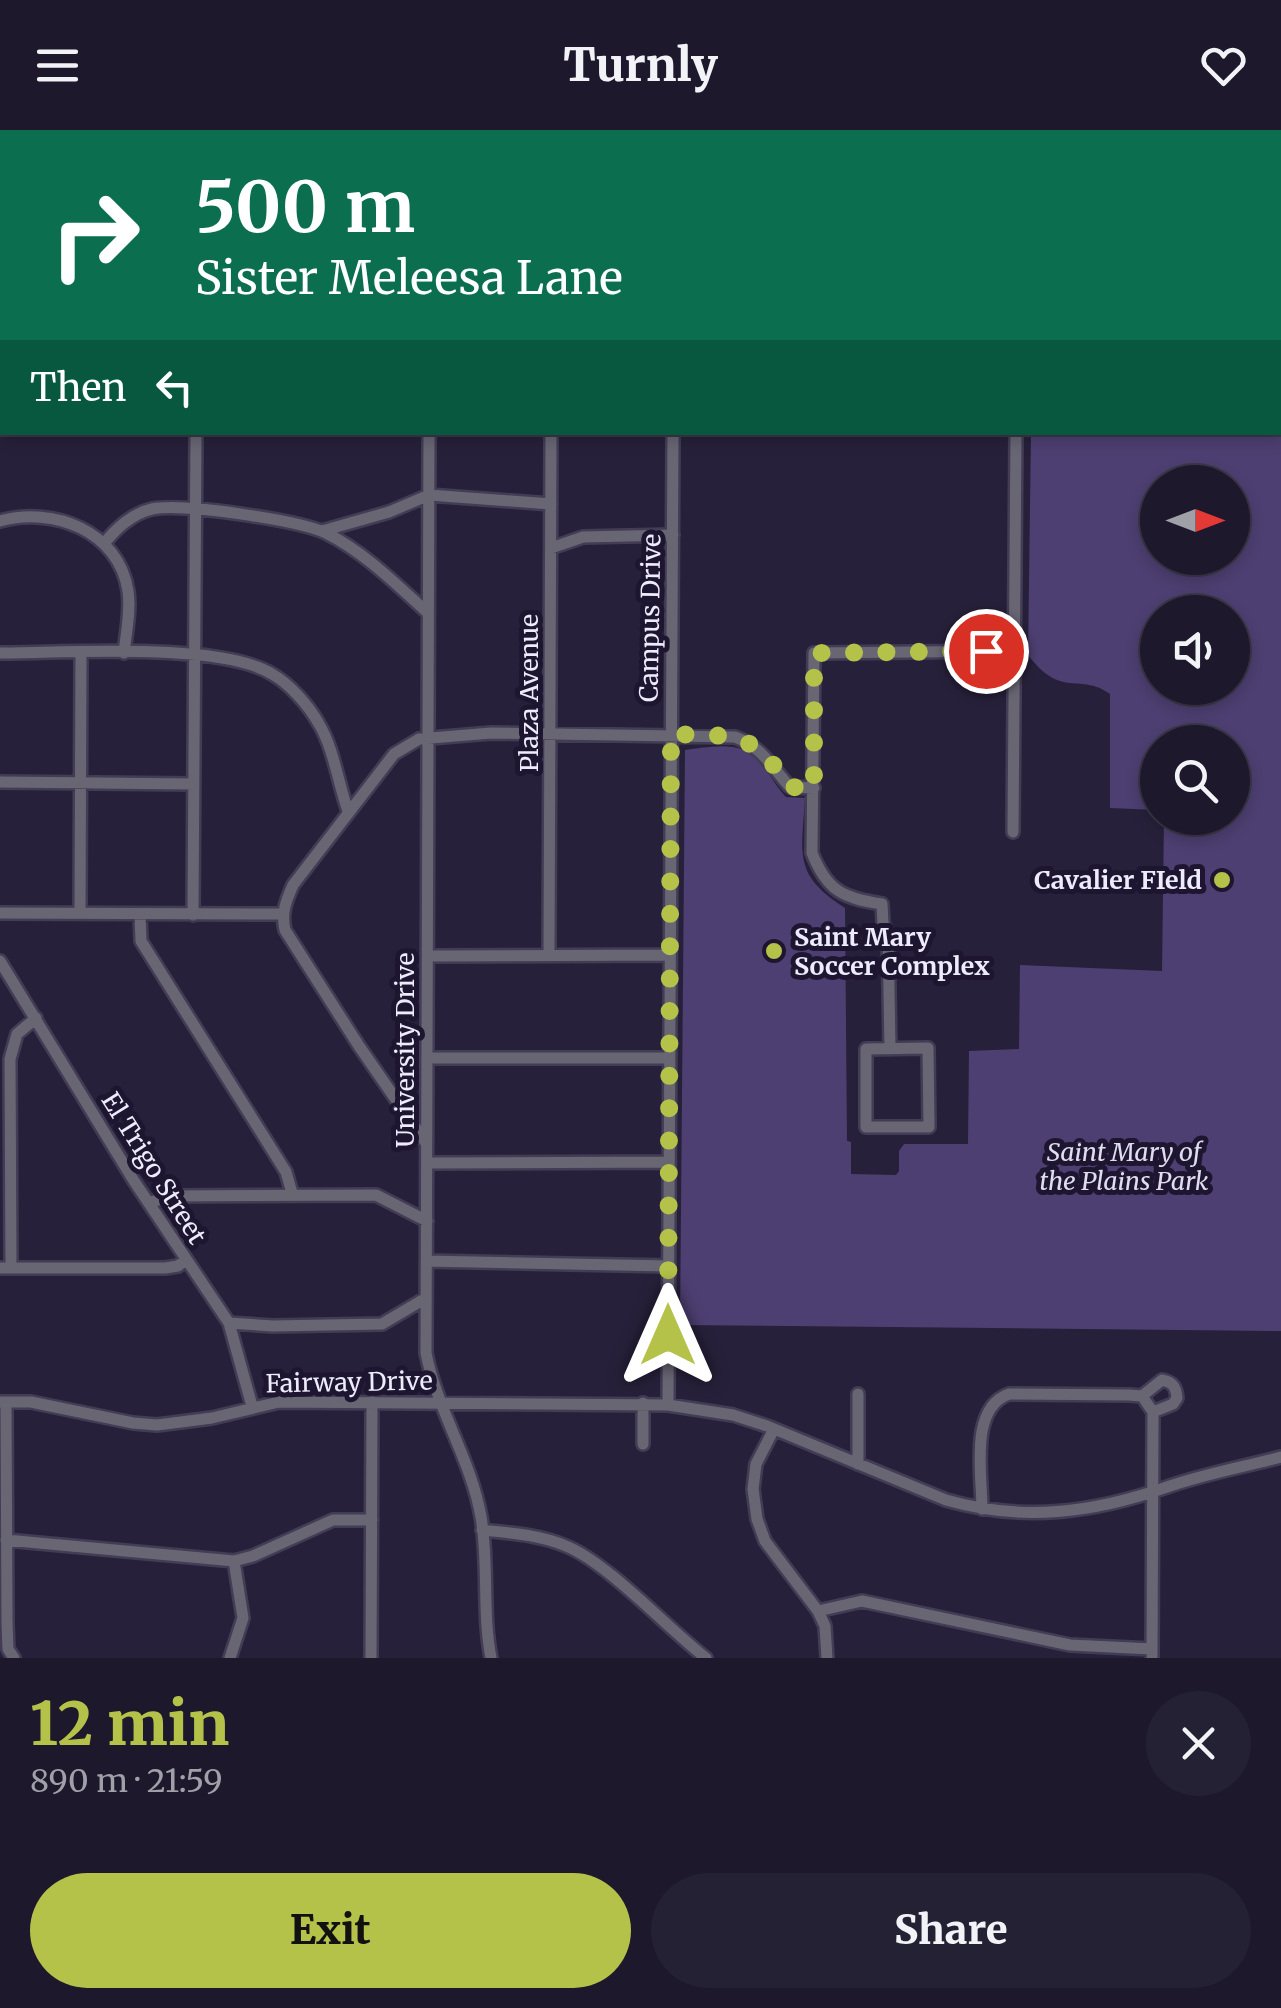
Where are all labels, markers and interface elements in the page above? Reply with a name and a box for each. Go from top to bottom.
text: Turnly [563,37,718,93]
icon: menu [30,38,85,93]
icon: heart [1196,38,1251,93]
text: 500 m [195,163,415,251]
icon: right [30,170,160,300]
text: Sister Meleesa Lane [195,250,623,306]
icon: left [147,360,202,415]
text: Then [30,364,127,411]
north arrow [1140,465,1250,575]
map controls [1140,465,1250,835]
street label: Campus Drive [633,534,667,702]
button: sound [1140,595,1250,705]
pin [944,609,1029,694]
street label: Plaza Avenue [513,614,545,772]
icon: arrive [959,624,1014,679]
button: search [1140,725,1250,835]
place label: Cavalier FIeld [1034,864,1202,896]
marker: Cavalier FIeld [1211,869,1233,891]
place label: Saint Mary Soccer Complex [794,921,990,982]
marker: Saint Mary Soccer Complex [763,940,785,962]
street label: University Drive [389,952,421,1148]
street label: El Trigo Street [95,1086,214,1250]
park label: Saint Mary of the Plains Park [1040,1136,1209,1197]
position arrow [616,1283,720,1387]
street label: Fairway Drive [265,1365,433,1399]
text: 12 min [30,1686,229,1761]
button: close [1146,1691,1251,1796]
text: 890 m · 21:59 [30,1761,223,1801]
button: Exit [30,1873,631,1988]
button: Share [651,1873,1251,1988]

